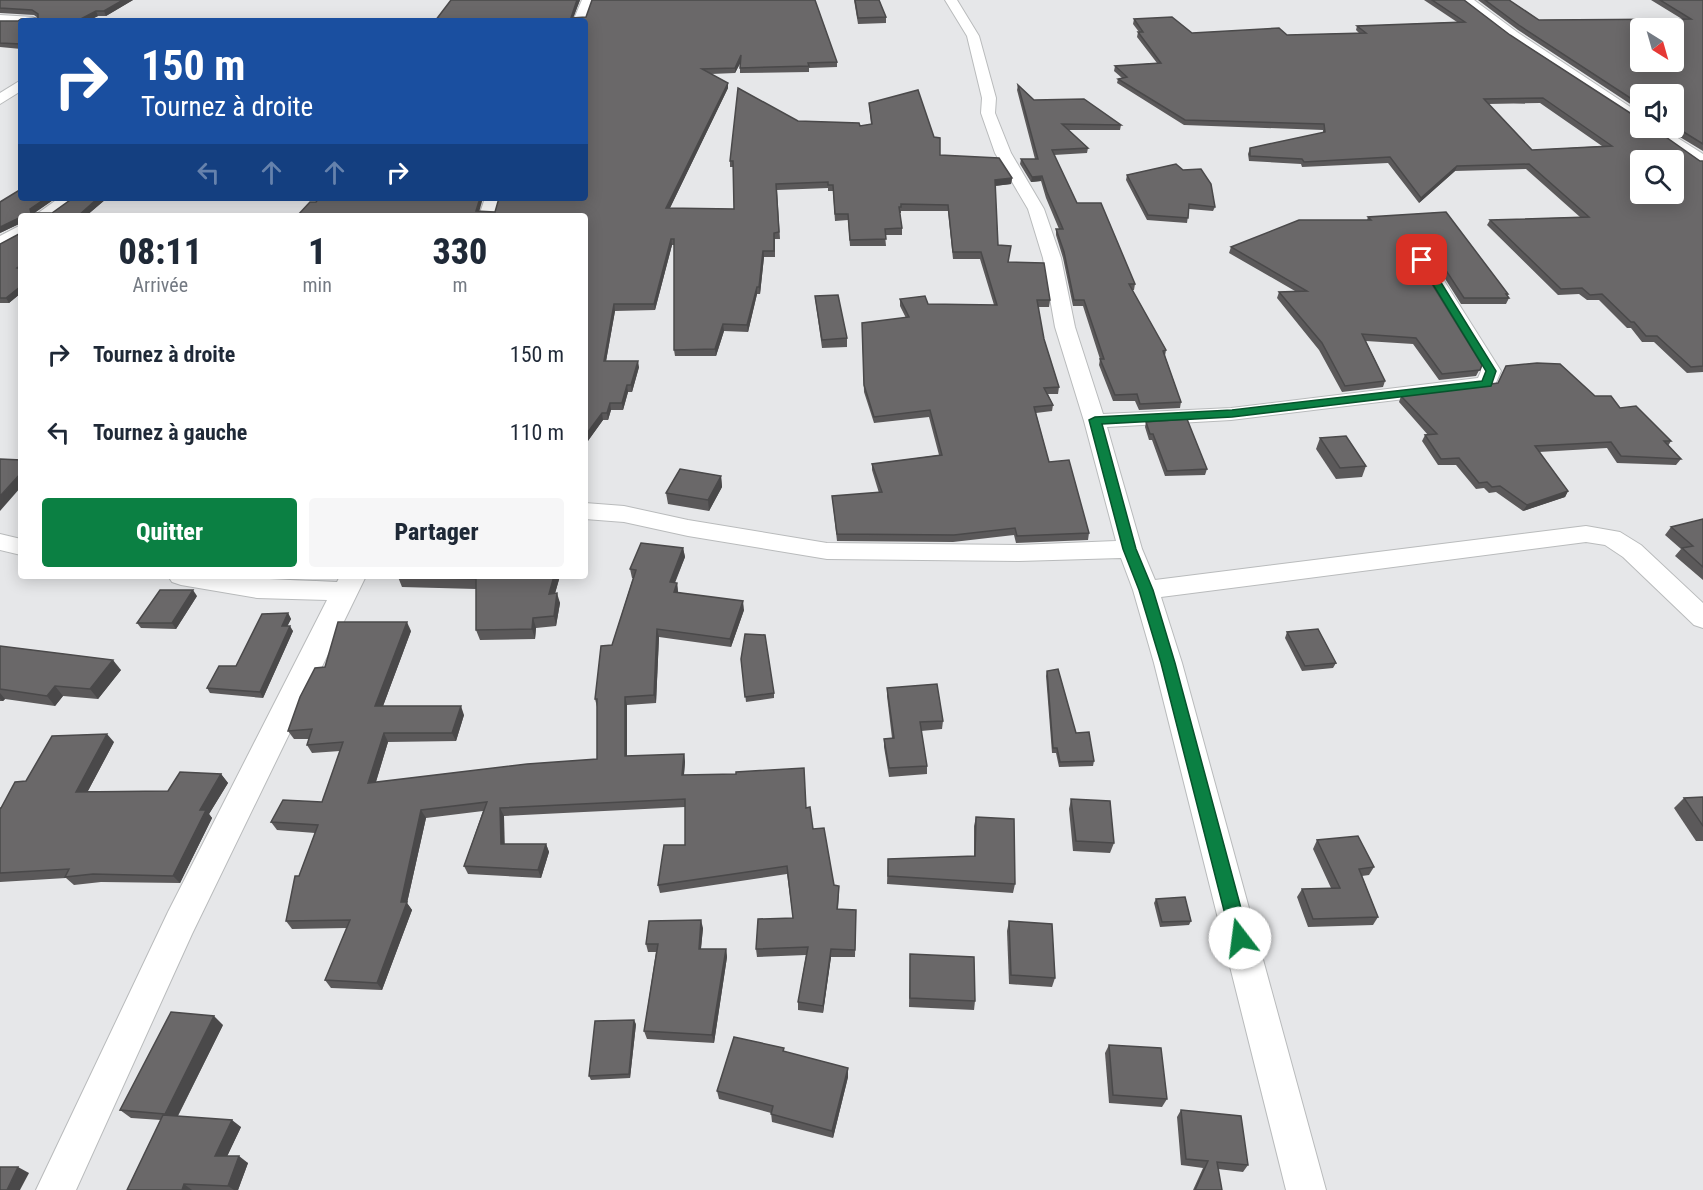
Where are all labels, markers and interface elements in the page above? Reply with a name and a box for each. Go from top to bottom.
north arrow [1630,18,1684,72]
map controls [1630,18,1684,204]
text: 150 m [141,41,246,90]
icon: right [42,42,120,120]
button: sound [1630,84,1684,138]
text: Tournez à droite [141,91,313,123]
button: search [1630,150,1684,204]
icon: left [192,156,225,189]
icon: ahead [255,156,288,189]
icon: ahead [318,156,351,189]
icon: right [381,156,414,189]
text: 08:11 [119,231,202,273]
text: 1 [308,231,326,273]
text: 330 [432,231,487,273]
pin [1396,234,1447,285]
icon: arrive [1405,243,1438,276]
text: Arrivée [133,273,188,297]
text: min [303,273,332,297]
text: m [452,273,467,297]
icon: right [42,338,75,371]
text: Tournez à droite [93,342,235,367]
text: 150 m [510,342,564,367]
icon: left [42,416,75,449]
text: Tournez à gauche [93,420,247,445]
text: 110 m [510,420,564,445]
button: Quitter [42,498,297,567]
button: Partager [309,498,564,567]
position arrow [1208,906,1272,970]

